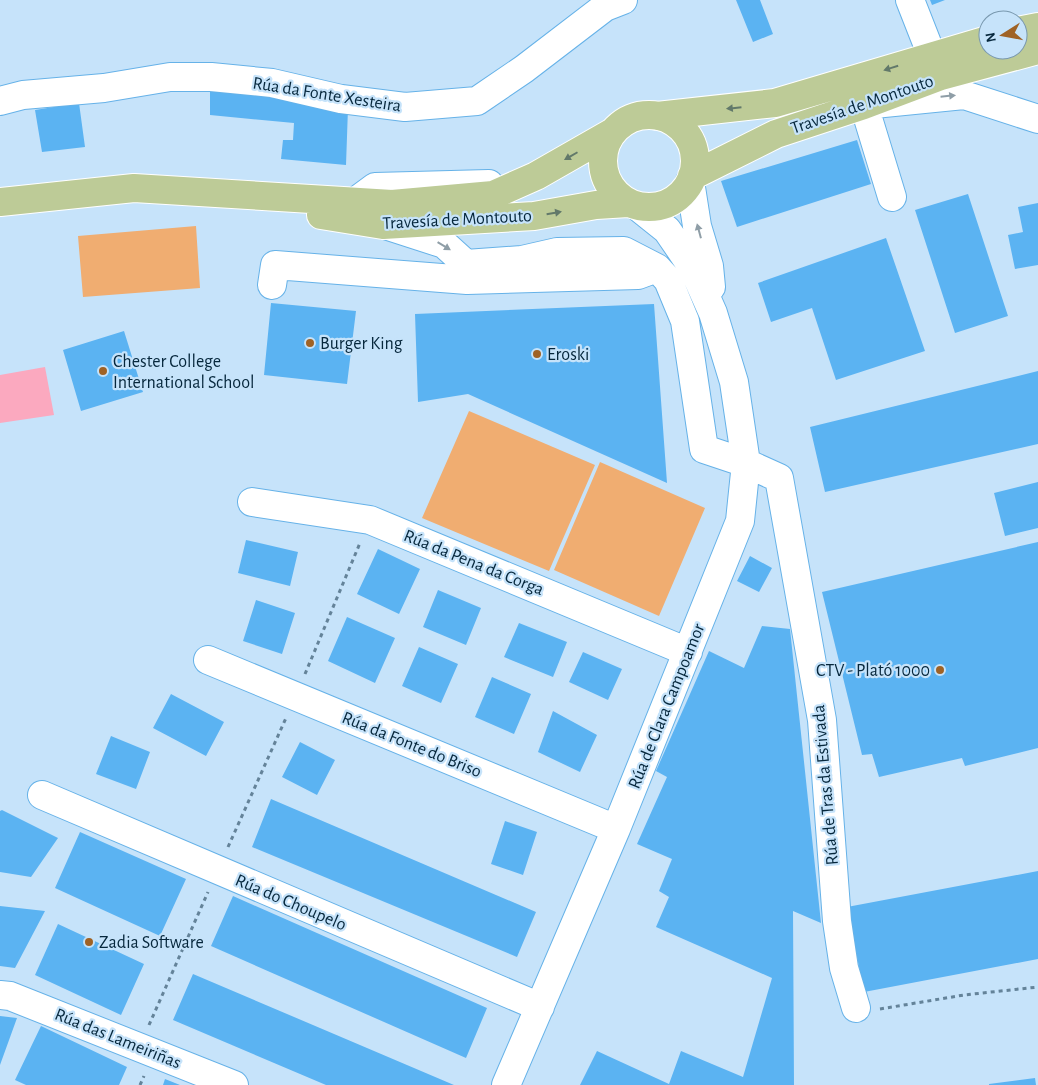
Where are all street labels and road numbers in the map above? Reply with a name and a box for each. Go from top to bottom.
street label: Travesía de Montouto [789,72,936,138]
street label: Rúa da Fonte Xesteira [251,74,402,116]
street label: Travesía de Montouto [382,207,532,233]
street label: Rúa da Pena da Corga [401,527,546,599]
street label: Rúa de Clara Campoamor [626,621,708,792]
street label: Rúa de Tras da Estivada [810,704,842,866]
street label: Rúa da Fonte do Briso [339,709,484,781]
street label: Rúa do Choupelo [232,871,349,934]
street label: Rúa das Lameiriñas [52,1005,183,1072]

